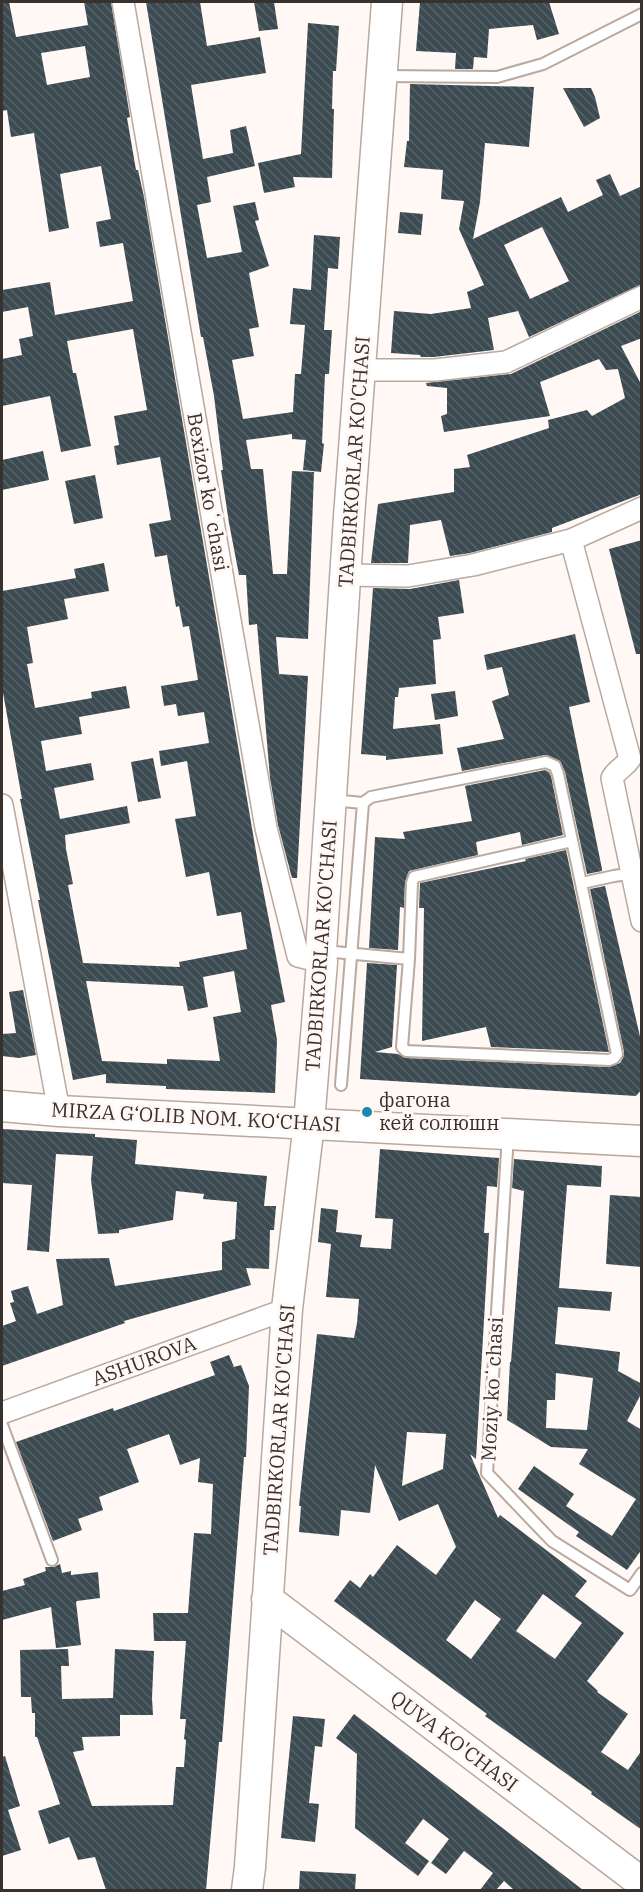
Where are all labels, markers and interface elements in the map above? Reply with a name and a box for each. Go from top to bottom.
street label: TADBIRKORLAR KO'CHASI [331,335,376,589]
street label: Bexizor koʻchasi [181,410,236,573]
street label: TADBIRKORLAR KO'CHASI [298,819,343,1073]
place label: фагона кей солюшн [379,1086,499,1136]
street label: MIRZA G‘OLIB NOM. KO‘CHASI [50,1095,342,1138]
marker: фагона кей солюшн [360,1105,374,1119]
street label: TADBIRKORLAR KO'CHASI [256,1303,301,1557]
street label: Moziy koʻchasi [474,1316,509,1462]
street label: ASHUROVA [88,1329,200,1392]
street label: QUVA KO'CHASI [385,1684,524,1797]

